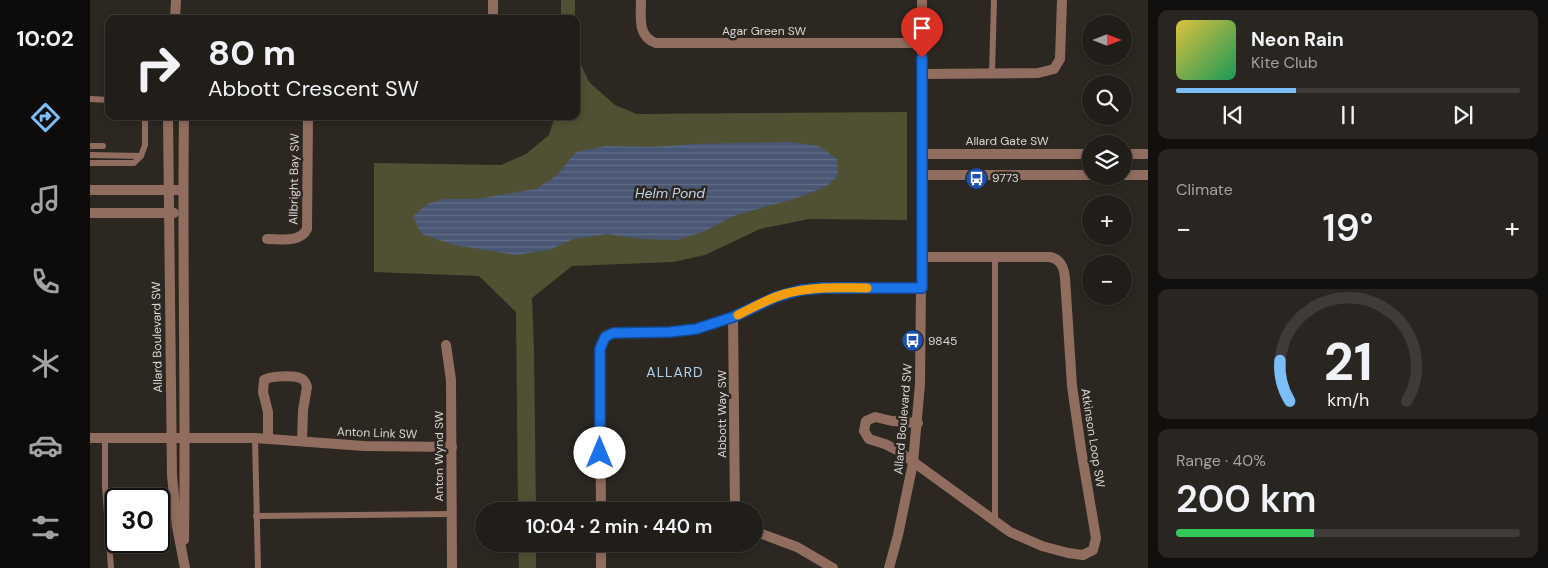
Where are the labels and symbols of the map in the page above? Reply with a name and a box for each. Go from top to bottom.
pin [901,7,943,58]
north arrow [1082,15,1132,65]
street label: Agar Green SW [722,23,806,39]
street label: Allbright Bay SW [285,133,303,225]
street label: Allard Gate SW [965,133,1049,149]
bus stop icon: 9773 [964,166,988,190]
place label: 9773 [992,170,1019,186]
water label: Helm Pond [635,184,705,202]
street label: Allard Boulevard SW [148,281,166,393]
bus stop icon: 9845 [900,329,924,353]
place label: 9845 [928,333,957,349]
district label: ALLARD [646,363,704,381]
street label: Allard Boulevard SW [890,363,916,475]
street label: Abbott Way SW [714,370,730,458]
street label: Atkinson Loop SW [1077,387,1109,489]
street label: Anton Wynd SW [431,410,447,501]
street label: Anton Link SW [337,424,418,442]
position arrow [573,426,625,478]
speed limit sign: 30 [105,488,170,553]

